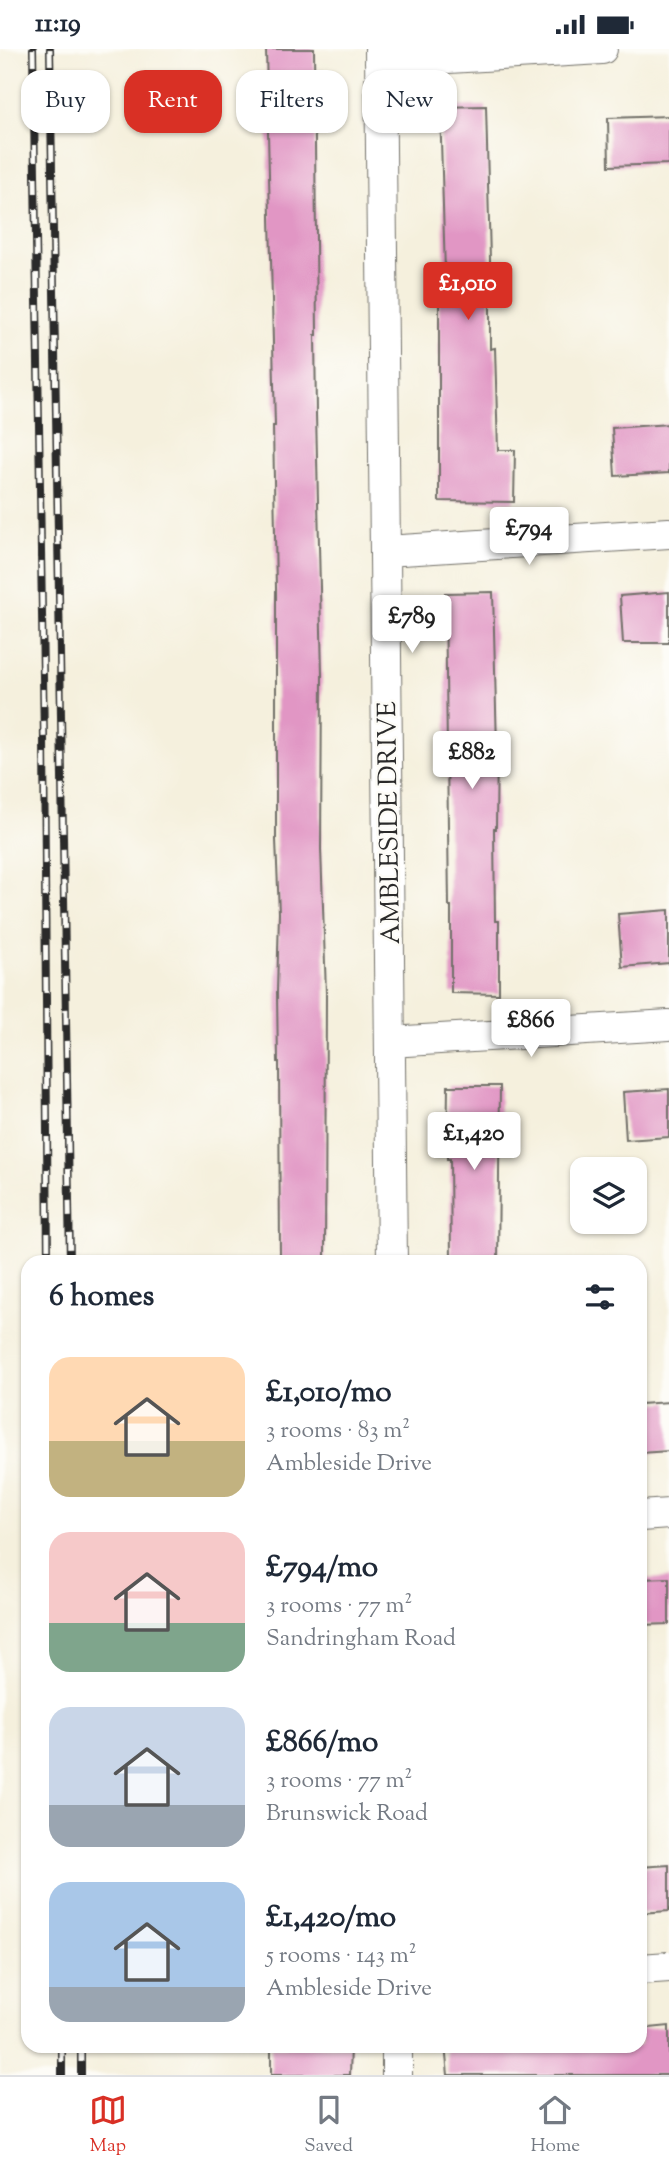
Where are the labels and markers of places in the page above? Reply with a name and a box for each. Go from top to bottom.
pin: £1,010 [411,263,525,322]
pin: £794 [488,507,570,567]
pin: £789 [371,595,453,655]
pin: £882 [431,731,513,791]
pin: £866 [490,999,572,1059]
pin: £1,420 [417,1113,531,1172]

